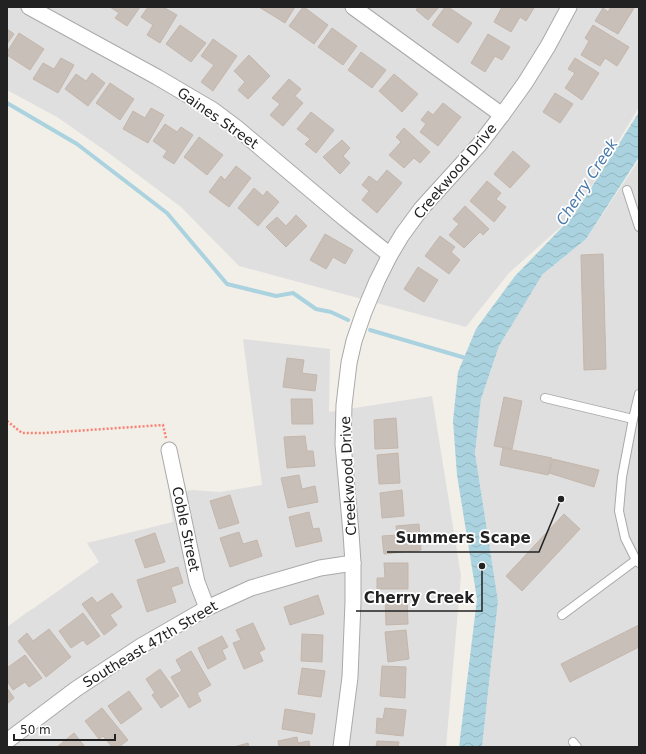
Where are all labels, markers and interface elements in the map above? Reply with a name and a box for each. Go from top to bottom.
street label: Gaines Street [174,84,262,152]
street label: Creekwood Drive [410,120,500,222]
water label: Cherry Creek [552,134,622,228]
street label: Creekwood Drive [337,416,359,536]
street label: Coble Street [169,485,203,574]
callout: Summers Scape [387,525,539,552]
text: Summers Scape [395,529,531,547]
callout: Cherry Creek [356,584,482,611]
text: Cherry Creek [364,589,475,607]
street label: Southeast 47th Street [80,597,221,691]
scale bar [14,716,115,742]
text: 50 m [20,723,51,737]

